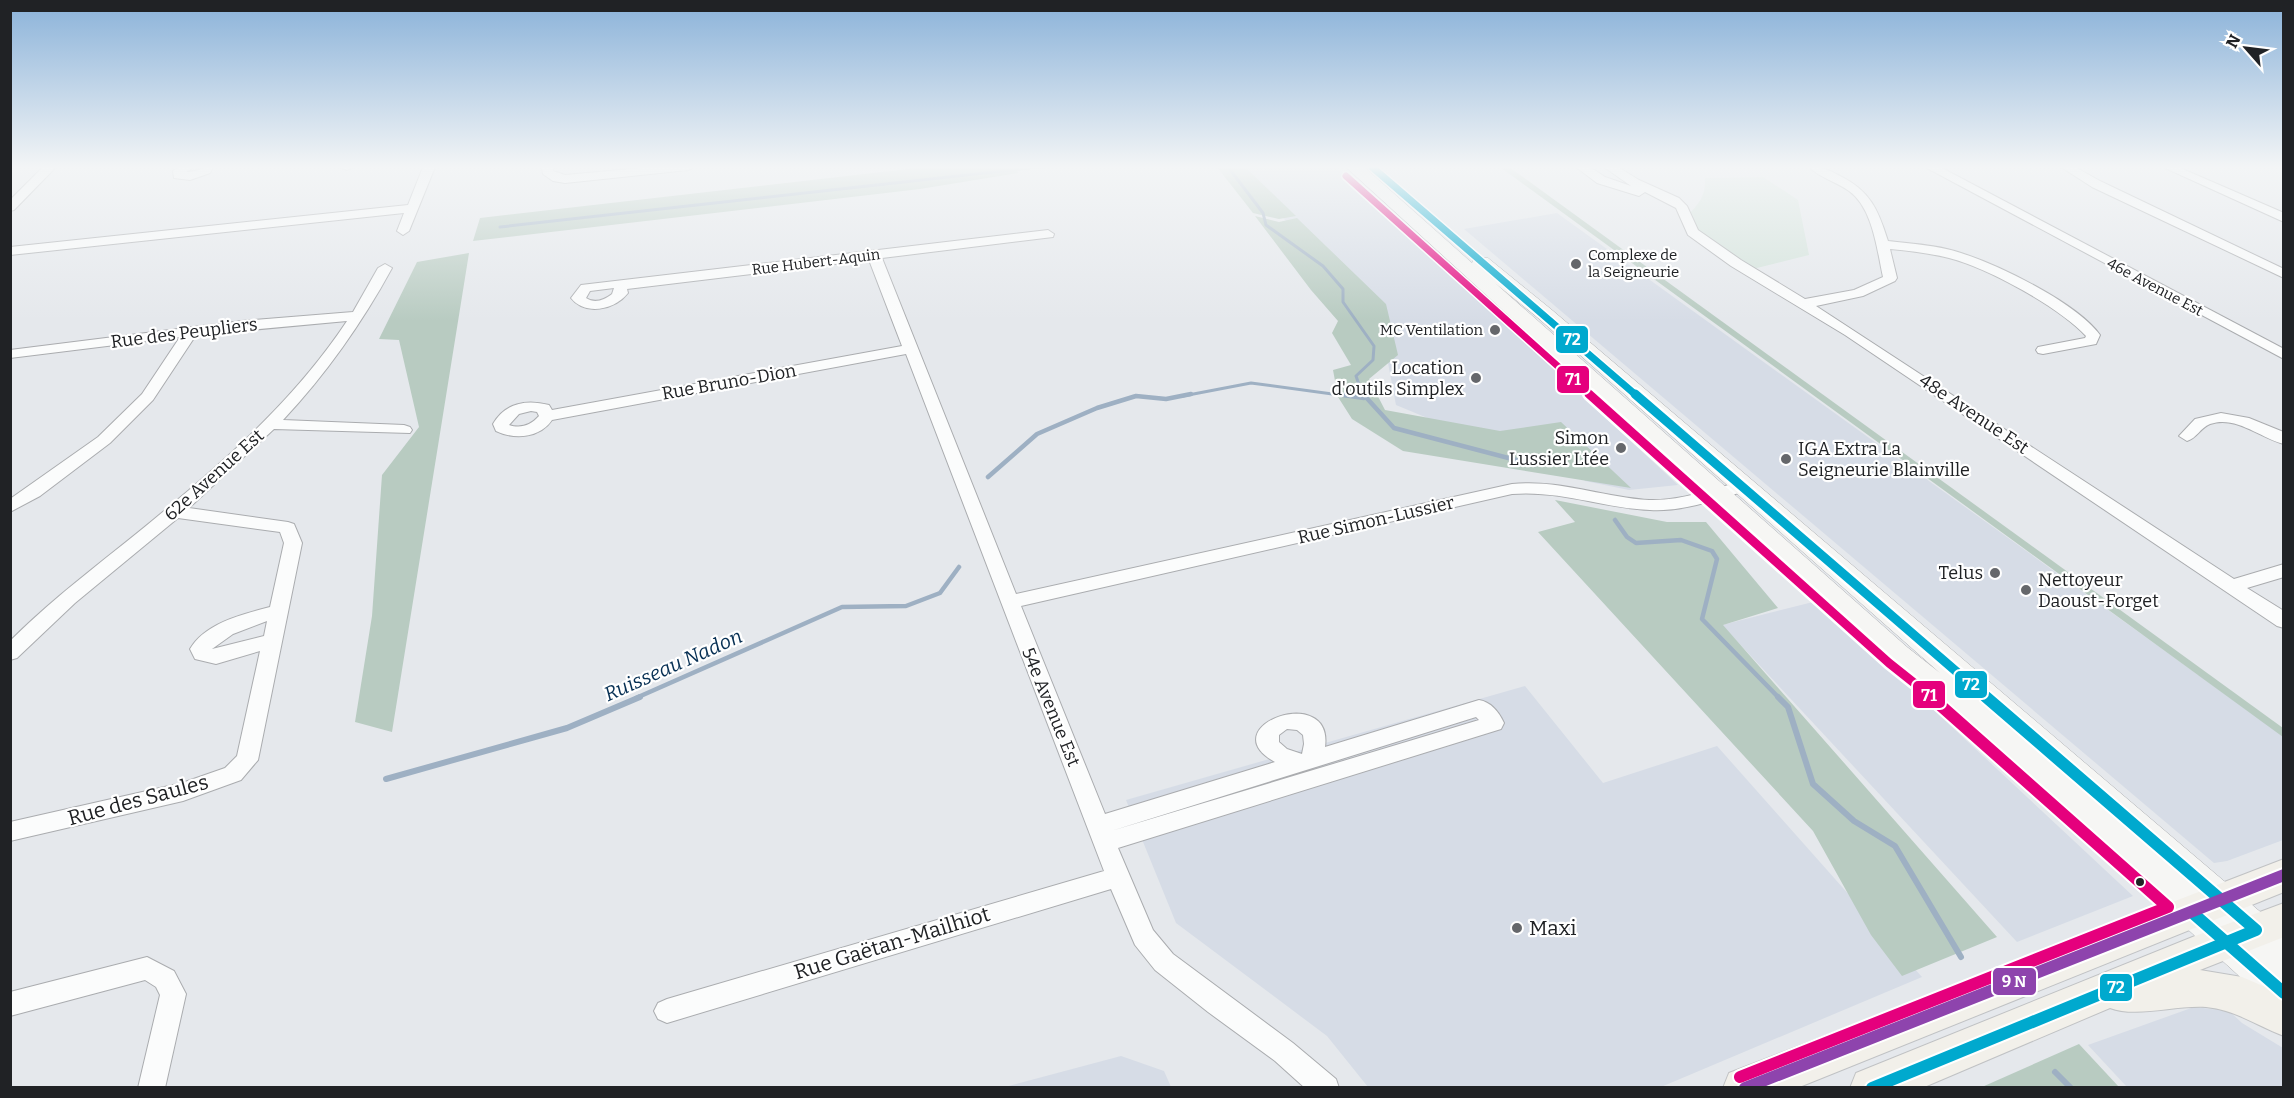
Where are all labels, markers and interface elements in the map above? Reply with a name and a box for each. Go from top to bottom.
north arrow [2216,18,2276,78]
text: N [2222,31,2244,51]
street label: Rue Hubert-Aquin [751,245,882,279]
place label: Complexe de la Seigneurie [1588,246,1679,281]
street label: 46e Avenue Est [2104,254,2207,320]
marker: Complexe de la Seigneurie [1569,257,1583,271]
street label: Rue des Peupliers [109,313,259,353]
place label: MC Ventilation [1380,321,1484,339]
marker: MC Ventilation [1488,323,1502,337]
line badge: 72 [1555,325,1589,354]
text: 72 [1563,330,1581,349]
place label: Location d'outils Simplex [1331,357,1465,400]
street label: Rue Bruno-Dion [660,359,799,405]
line badge: 71 [1556,365,1590,394]
street label: 48e Avenue Est [1915,369,2033,459]
text: 71 [1565,370,1581,389]
marker: Location d'outils Simplex [1469,371,1483,385]
street label: 62e Avenue Est [160,424,269,525]
place label: Simon Lussier Ltée [1509,427,1610,470]
place label: IGA Extra La Seigneurie Blainville [1798,438,1970,481]
marker: Simon Lussier Ltée [1614,441,1628,455]
marker: IGA Extra La Seigneurie Blainville [1779,452,1793,466]
street label: Rue Simon-Lussier [1296,491,1456,549]
place label: Telus [1939,562,1983,584]
marker: Telus [1988,566,2002,580]
place label: Nettoyeur Daoust-Forget [2038,569,2159,612]
marker: Nettoyeur Daoust-Forget [2019,583,2033,597]
water label: Ruisseau Nadon [600,624,746,706]
street label: 54e Avenue Est [1017,644,1085,770]
line badge: 72 [1954,670,1988,699]
text: 72 [1962,675,1980,694]
line badge: 71 [1912,680,1946,709]
text: 71 [1921,686,1937,705]
street label: Rue des Saules [65,769,211,831]
unlabelled marker [2134,876,2146,888]
street label: Rue Gaëtan-Mailhiot [791,901,993,985]
place label: Maxi [1529,915,1576,941]
marker: Maxi [1510,921,1524,935]
line badge: 9 N [1992,967,2037,996]
text: 9 N [2002,972,2026,991]
line badge: 72 [2099,973,2133,1002]
text: 72 [2107,978,2125,997]

